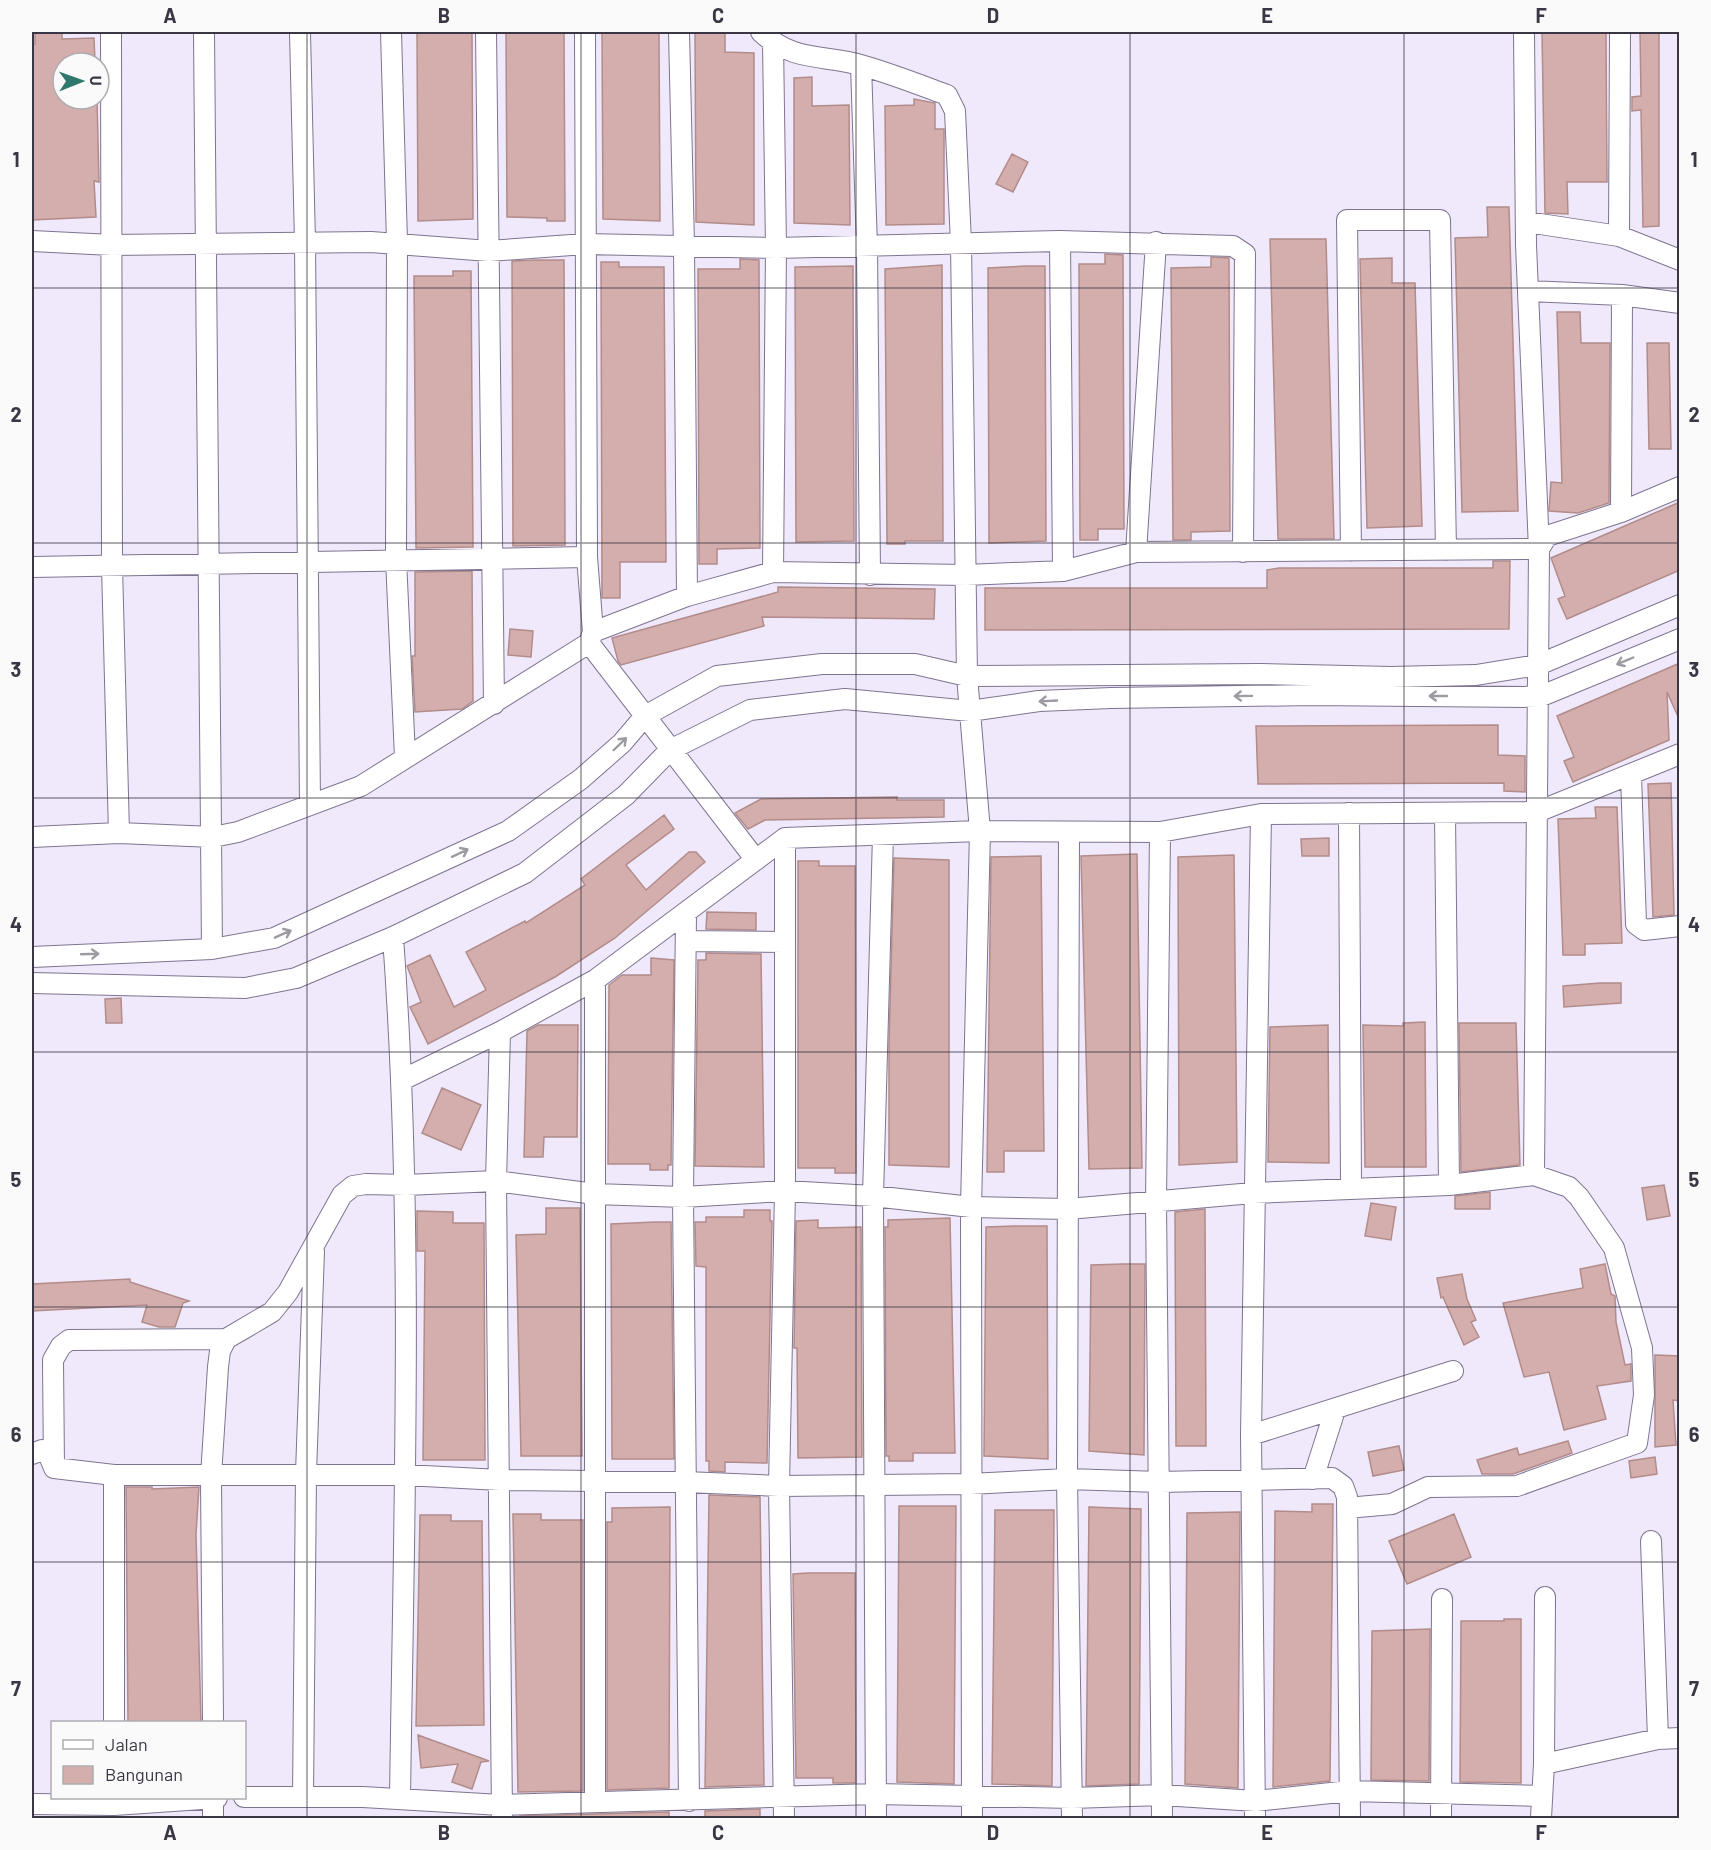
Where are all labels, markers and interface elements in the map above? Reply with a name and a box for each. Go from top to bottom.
text: A [163,3,177,27]
text: B [438,3,450,27]
text: C [712,3,724,27]
text: D [987,3,999,27]
text: E [1261,3,1273,27]
text: F [1535,3,1547,27]
north arrow [51,51,111,111]
text: U [87,76,106,86]
text: 1 [12,147,20,171]
text: 1 [1690,147,1698,171]
text: 2 [10,402,22,426]
text: 2 [1688,402,1700,426]
one-way arrow [1617,656,1635,667]
text: 3 [11,657,21,681]
text: 3 [1689,657,1699,681]
one-way arrow [1428,690,1448,702]
one-way arrow [1233,691,1253,702]
one-way arrow [1038,695,1058,706]
one-way arrow [613,736,628,751]
one-way arrow [451,847,469,859]
text: 4 [10,912,22,936]
text: 4 [1688,912,1700,936]
one-way arrow [273,928,292,939]
one-way arrow [79,949,99,960]
text: 5 [11,1167,22,1191]
text: 5 [1689,1167,1700,1191]
text: 6 [11,1422,22,1446]
text: 6 [1689,1422,1700,1446]
text: 7 [11,1676,21,1700]
text: 7 [1689,1676,1699,1700]
legend [51,1721,246,1799]
text: Jalan [105,1733,148,1755]
text: Bangunan [105,1763,183,1785]
text: A [163,1820,177,1844]
text: B [438,1820,450,1844]
text: C [712,1820,724,1844]
text: D [987,1820,999,1844]
text: E [1261,1820,1273,1844]
text: F [1535,1820,1547,1844]

